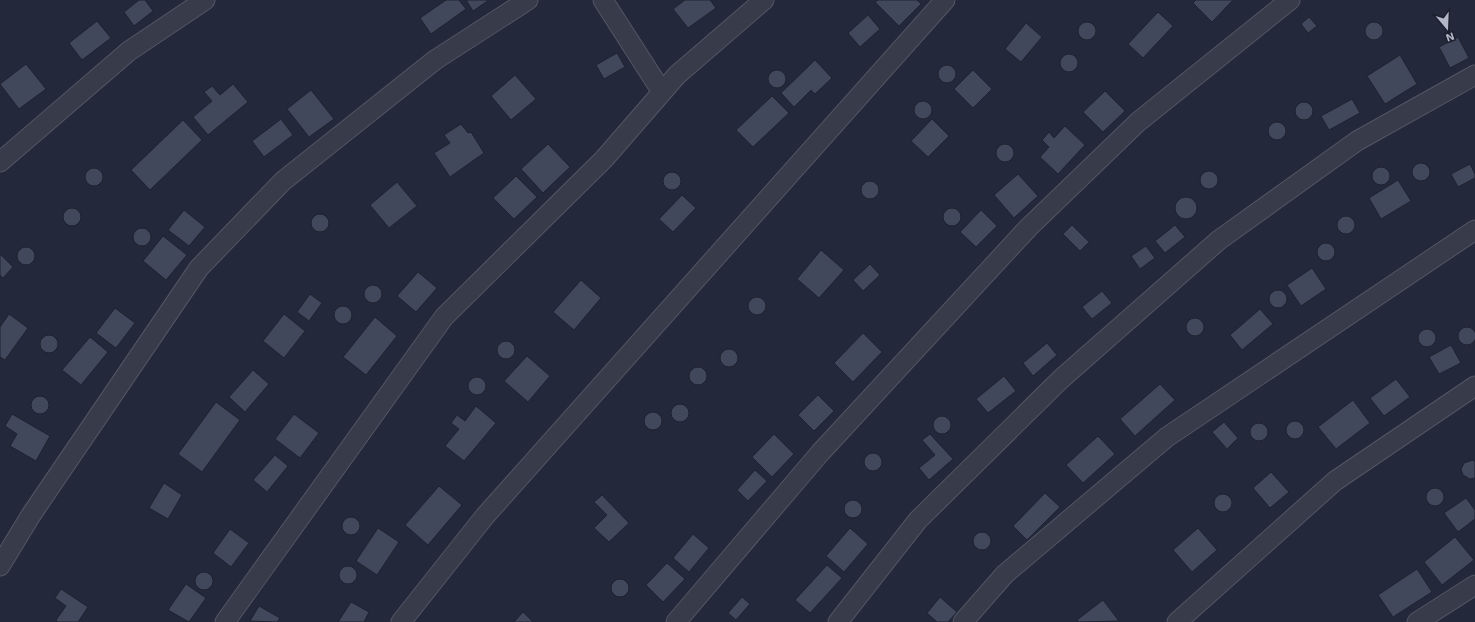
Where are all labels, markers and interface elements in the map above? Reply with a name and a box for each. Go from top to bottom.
north arrow [1427,8,1467,48]
text: N [1444,30,1456,44]

